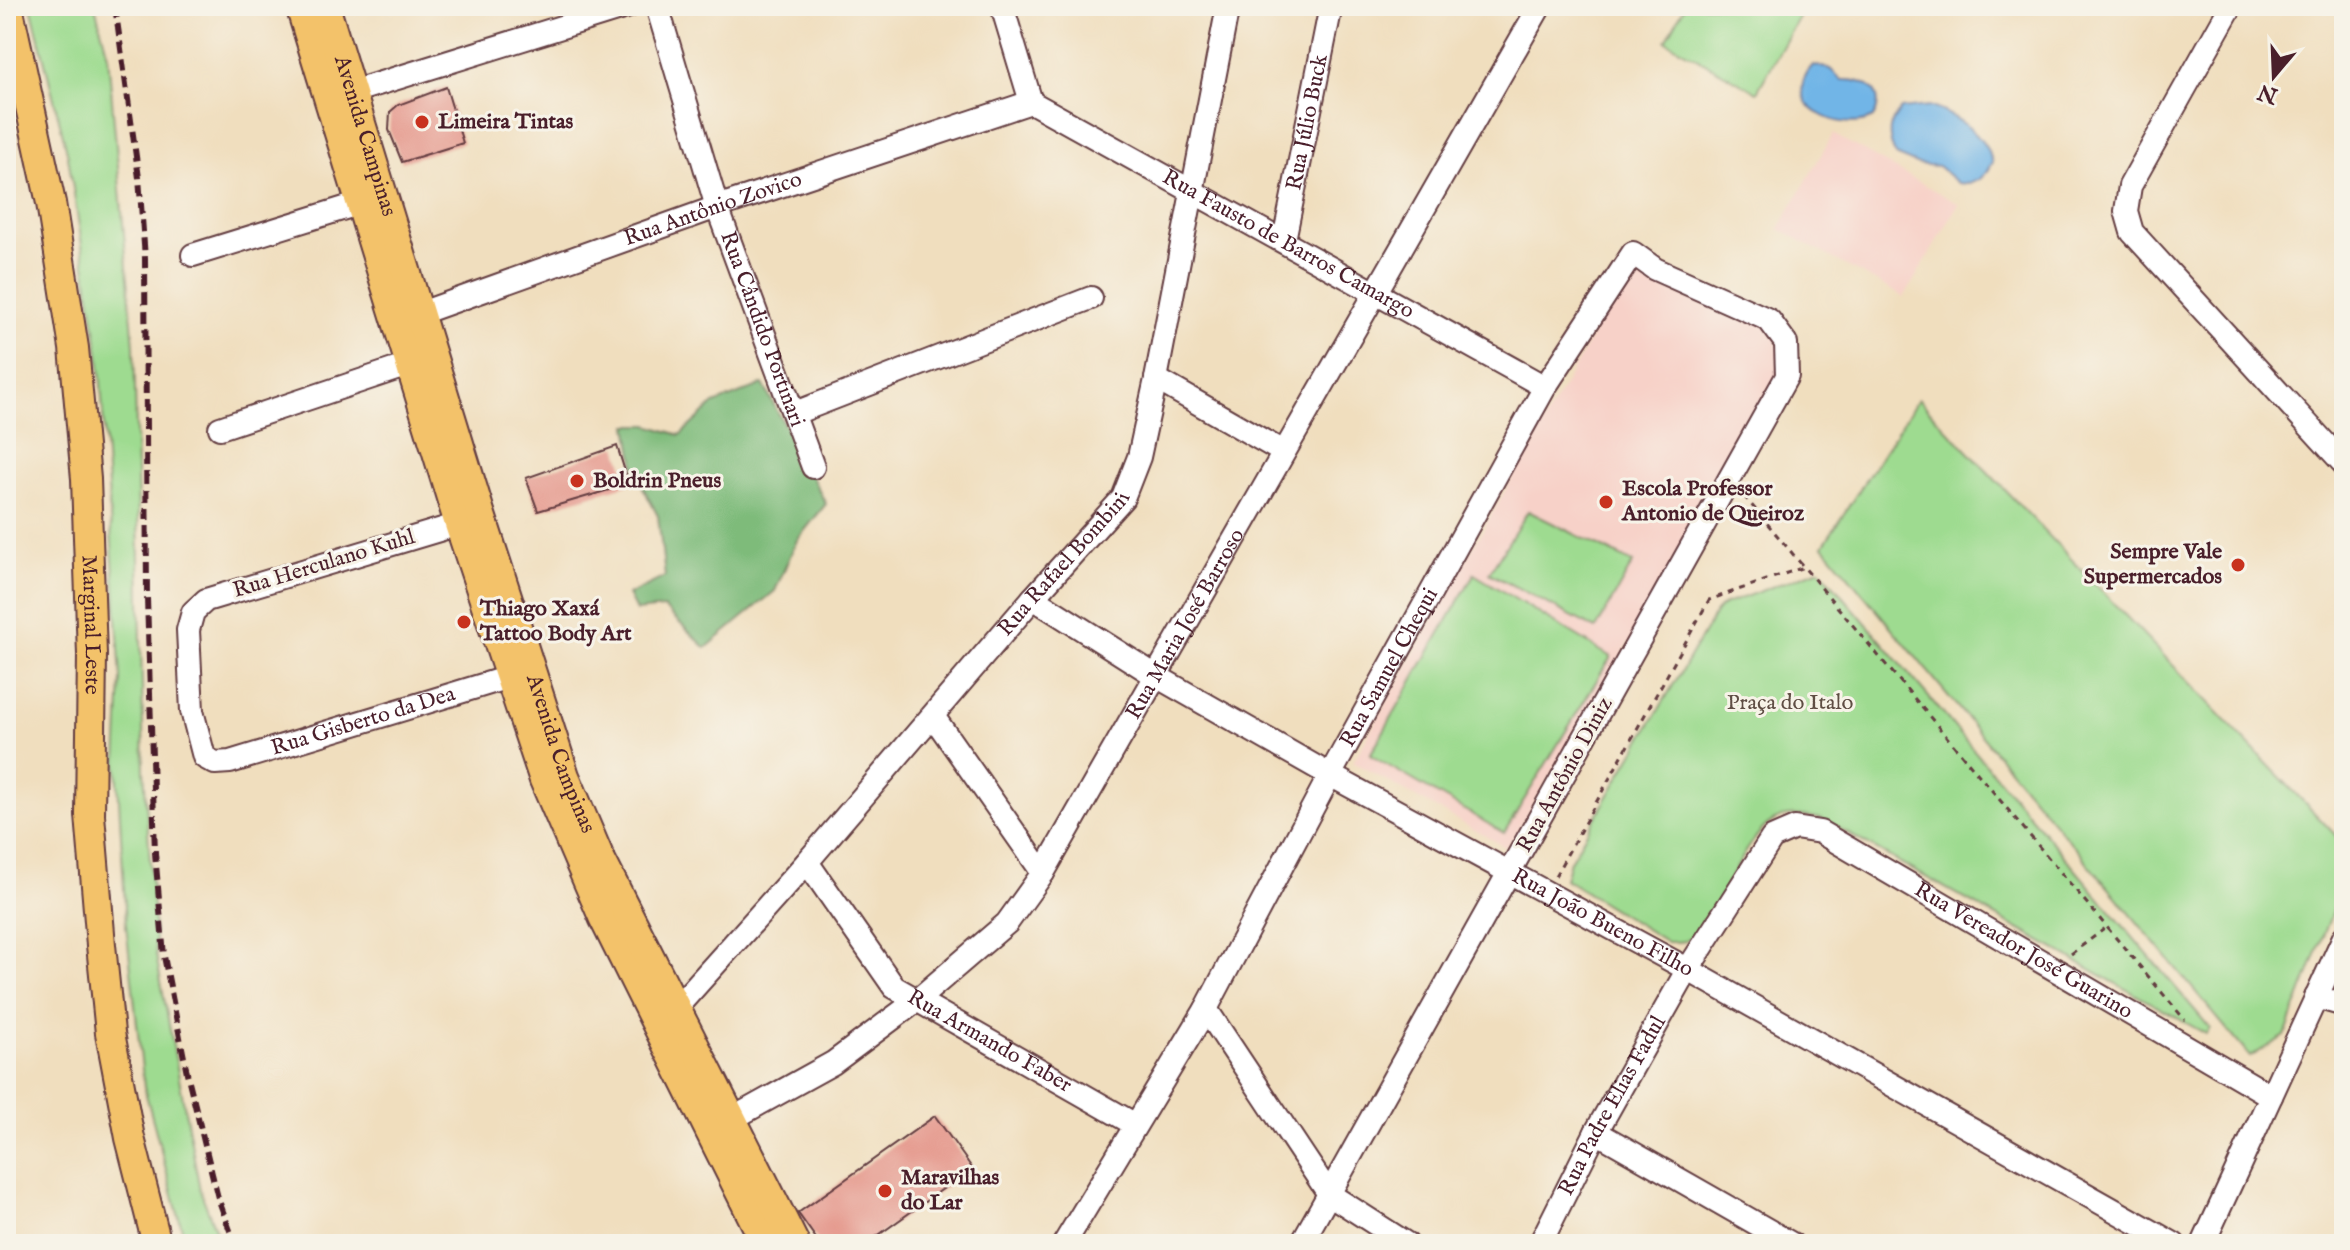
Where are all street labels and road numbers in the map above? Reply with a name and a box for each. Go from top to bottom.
street label: Avenida Campinas [327,51,403,220]
street label: Rua Júlio Buck [1280,52,1335,193]
street label: Rua Fausto de Barros Camargo [1157,164,1419,326]
street label: Rua Antônio Zovico [620,166,806,253]
street label: Rua Cândido Portinari [713,228,811,431]
street label: Rua Rafael Bombini [992,489,1138,642]
street label: Rua Herculano Kuhl [230,523,418,605]
street label: Rua Maria José Barroso [1120,524,1251,725]
street label: Marginal Leste [75,555,106,695]
street label: Rua Samuel Chequi [1334,583,1445,752]
street label: Avenida Campinas [519,670,602,837]
street label: Rua Gisberto da Dea [268,680,459,763]
street label: Rua Antônio Diniz [1511,692,1619,858]
street label: Rua João Bueno Filho [1507,862,1699,984]
street label: Rua Vereador José Guarino [1909,876,2138,1026]
street label: Rua Armando Faber [902,983,1077,1099]
street label: Rua Padre Elias Fadul [1552,1011,1673,1201]

